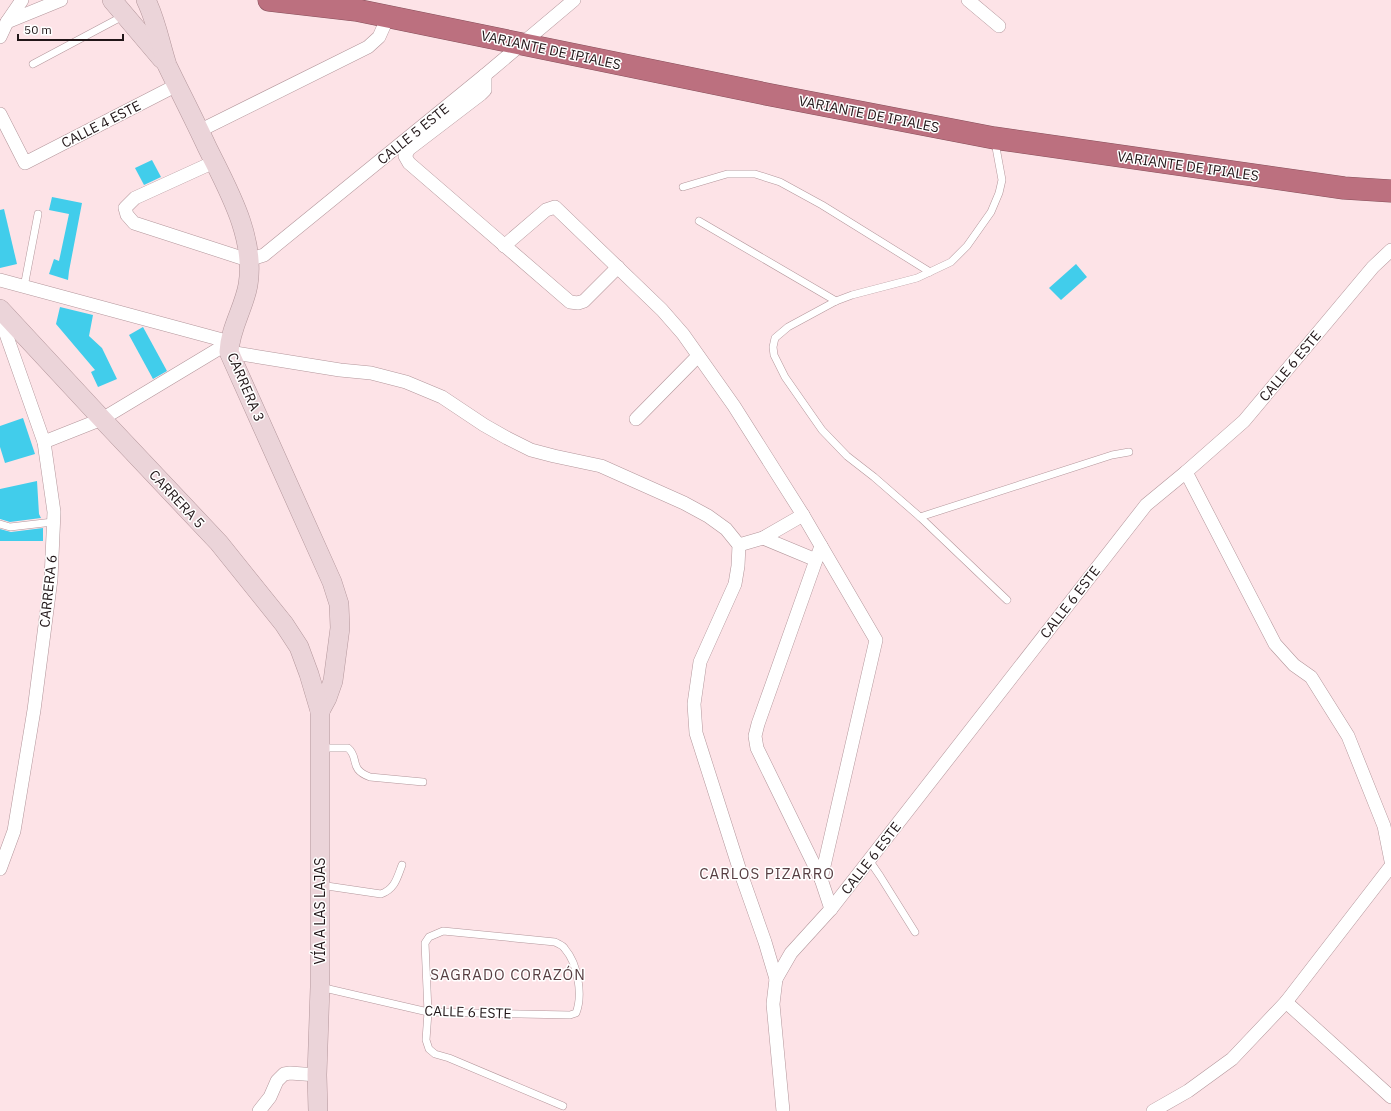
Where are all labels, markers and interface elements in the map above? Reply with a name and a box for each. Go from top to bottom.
scale bar [18,16,123,42]
text: 50 m [24,22,52,37]
street label: VARIANTE DE IPIALES [479,26,623,74]
street label: VARIANTE DE IPIALES [797,92,941,136]
street label: CALLE 4 ESTE [58,96,144,152]
street label: CALLE 5 ESTE [373,100,453,168]
street label: VARIANTE DE IPIALES [1116,147,1260,185]
street label: CALLE 6 ESTE [1255,327,1325,405]
street label: CARRERA 3 [223,350,269,424]
street label: CARRERA 5 [145,466,209,532]
street label: CARRERA 6 [35,554,61,628]
street label: CALLE 6 ESTE [1036,562,1104,642]
street label: CALLE 6 ESTE [837,818,905,898]
street label: VÍA A LAS LAJAS [310,858,329,964]
district label: CARLOS PIZARRO [699,864,835,883]
district label: SAGRADO CORAZÓN [430,965,586,984]
street label: CALLE 6 ESTE [424,1001,512,1023]

